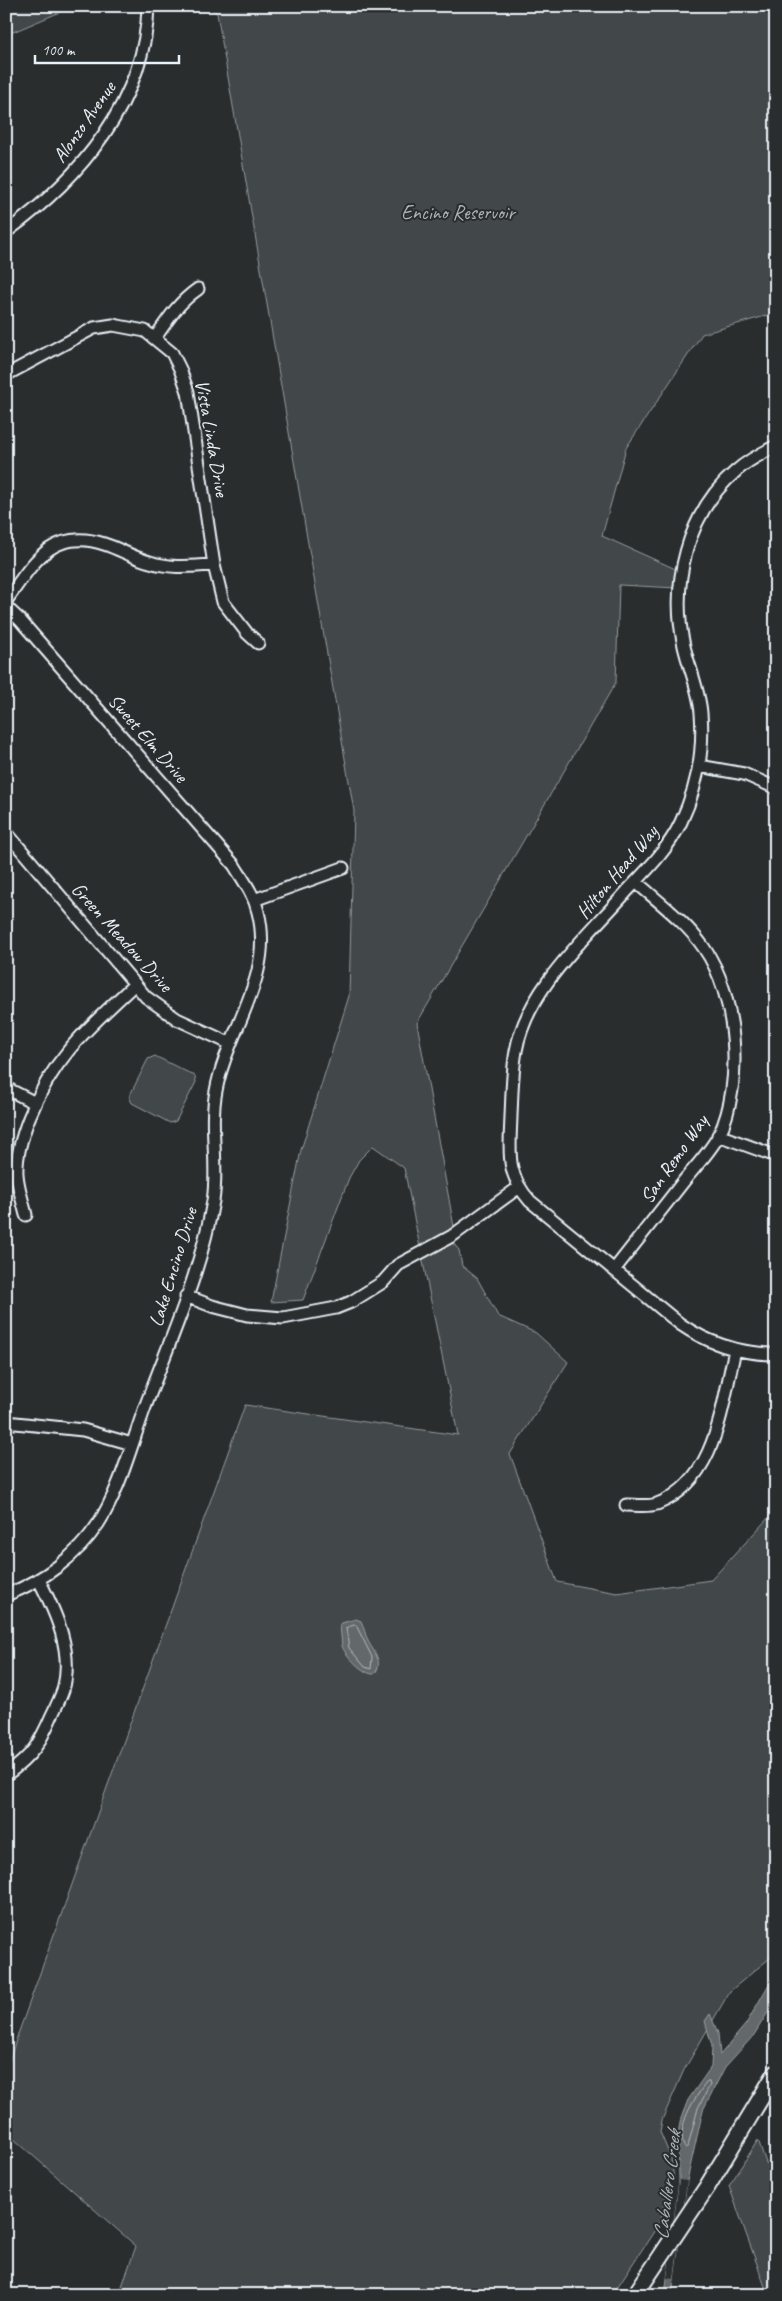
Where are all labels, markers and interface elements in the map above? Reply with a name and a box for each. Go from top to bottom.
scale bar [35,32,179,64]
text: 100 m [42,41,76,60]
street label: Alonzo Avenue [47,75,122,168]
park label: Encino Reservoir [401,200,517,225]
street label: Vista Linda Drive [189,378,235,500]
street label: Sweet Elm Drive [103,688,194,789]
street label: Hilton Head Way [571,819,664,924]
street label: Green Meadow Drive [66,877,179,998]
street label: San Remo Way [634,1108,715,1208]
street label: Lake Encino Drive [143,1203,203,1330]
water label: Caballero Creek [647,2125,687,2241]

